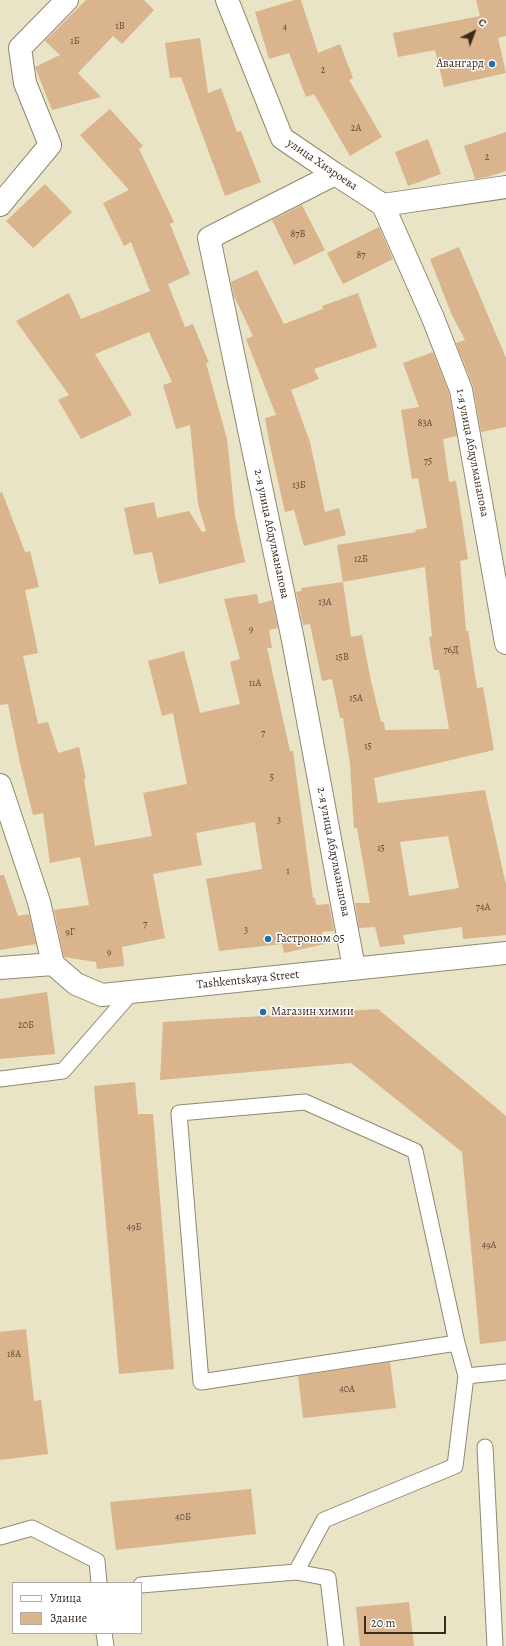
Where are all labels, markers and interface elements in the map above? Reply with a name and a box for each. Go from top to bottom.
north arrow [454,12,494,52]
text: С [475,15,490,31]
house number: 1В [115,21,125,33]
house number: 4 [283,22,287,34]
house number: 1Б [70,36,80,48]
place label: Авангард [436,57,484,71]
marker: Авангард [487,59,497,69]
house number: 2 [321,65,325,77]
house number: 2А [351,123,361,135]
street label: улица Хизроева [284,136,360,194]
house number: 2 [485,152,489,164]
house number: 87В [290,229,306,241]
house number: 87 [356,250,366,262]
street label: 1-я улица Абдулманапова [453,388,491,518]
house number: 83А [418,418,432,430]
house number: 75 [424,456,432,468]
street label: 2-я улица Абдулманапова [250,468,292,600]
house number: 13Б [292,480,306,492]
house number: 12Б [354,554,368,566]
house number: 13А [318,597,332,609]
house number: 9 [249,624,253,636]
house number: 76Д [443,645,459,657]
house number: 15В [335,652,349,664]
house number: 11А [249,678,261,690]
house number: 15А [349,693,363,705]
house number: 7 [261,728,265,740]
house number: 15 [364,741,372,753]
house number: 5 [270,772,274,784]
street label: 2-я улица Абдулманапова [313,786,353,918]
house number: 3 [277,815,281,827]
house number: 15 [377,843,385,855]
house number: 1 [286,866,290,878]
house number: 74А [476,902,490,914]
house number: 7 [143,919,147,931]
house number: 3 [244,925,248,937]
house number: 9Г [65,927,75,939]
place label: Гастроном 05 [276,932,345,946]
marker: Гастроном 05 [263,934,273,944]
house number: 9 [107,947,111,959]
street label: Tashkentskaya Street [196,967,300,993]
place label: Магазин химии [271,1005,354,1019]
marker: Магазин химии [258,1007,268,1017]
house number: 20Б [18,1020,34,1032]
house number: 49Б [126,1222,142,1234]
house number: 49А [482,1240,496,1252]
house number: 18А [7,1349,21,1361]
house number: 40А [339,1384,355,1396]
house number: 40Б [175,1512,191,1524]
legend [12,1582,142,1634]
text: Улица [50,1590,81,1606]
scale bar [366,1608,448,1634]
text: Здание [50,1610,87,1626]
text: 20 m [371,1615,395,1631]

